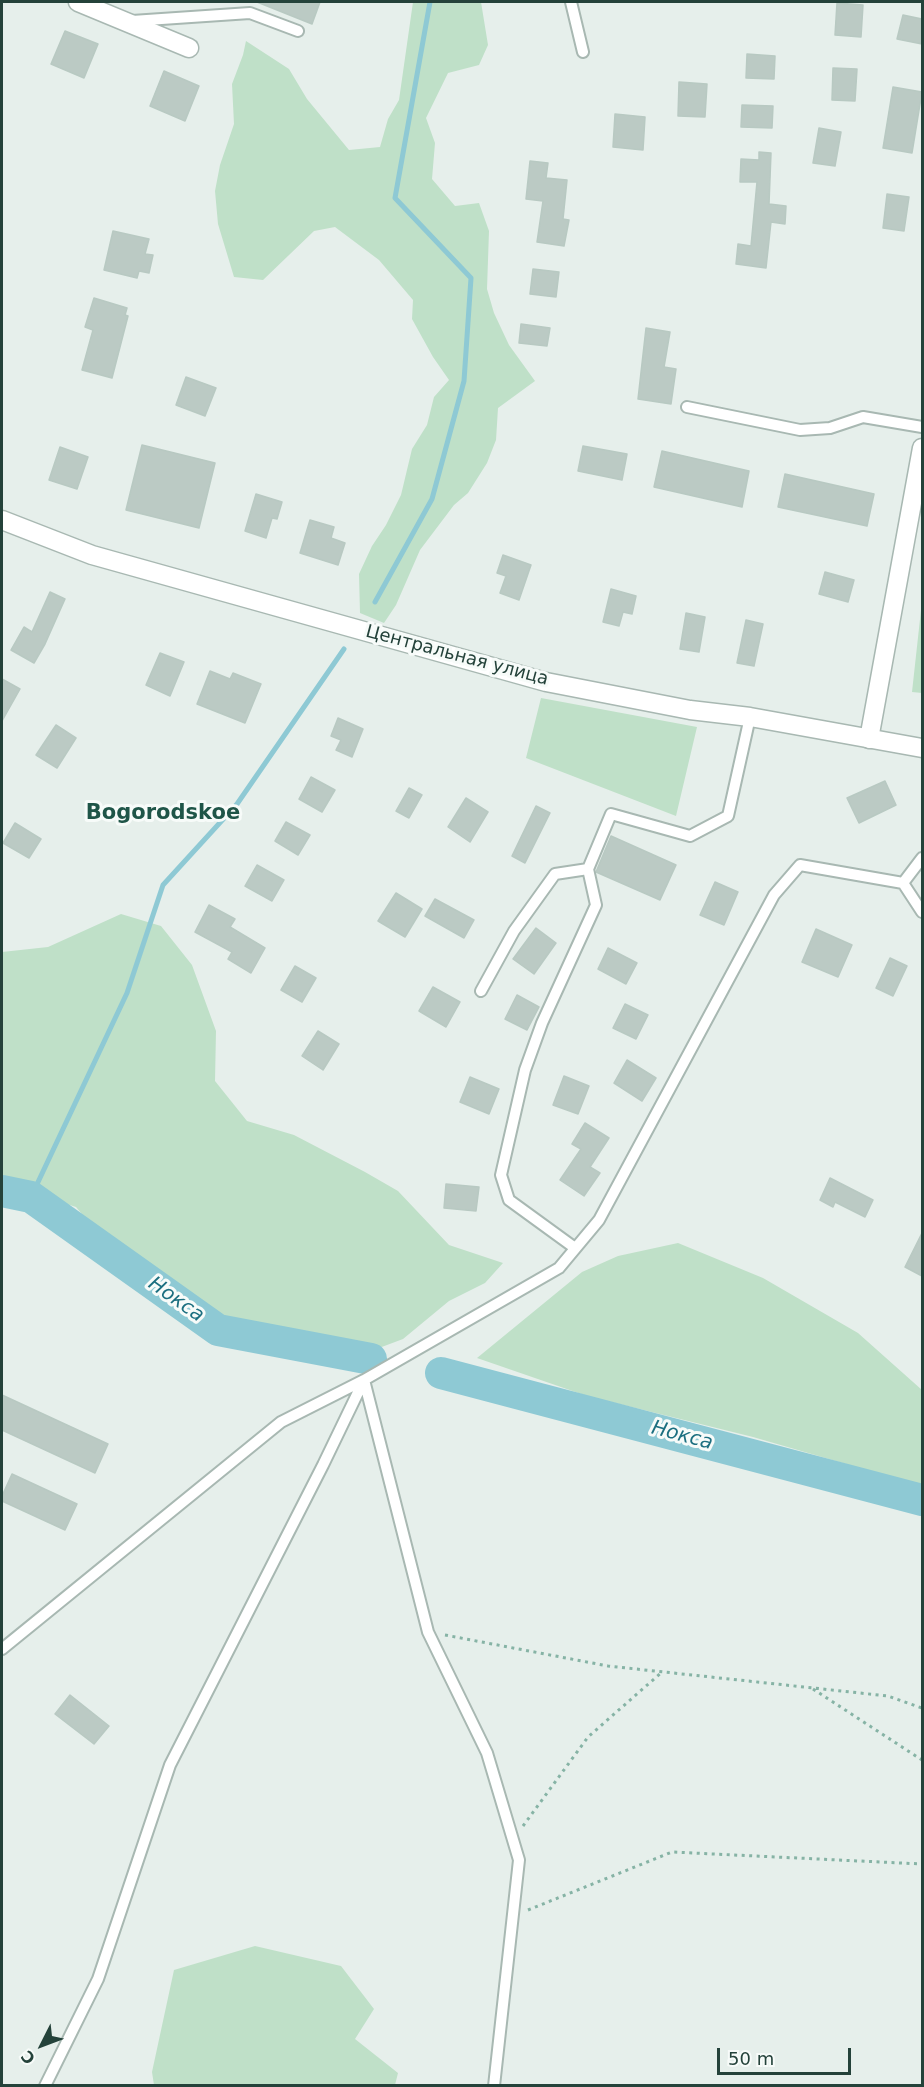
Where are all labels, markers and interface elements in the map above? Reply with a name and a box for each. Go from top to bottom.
street label: Центральная улица [363,621,551,691]
district label: Bogorodskoe [86,801,240,827]
water label: Нокса [143,1272,209,1328]
water label: Нокса [649,1416,715,1456]
north arrow [12,2015,72,2075]
scale bar [720,2036,854,2074]
text: С [17,2047,39,2068]
text: 50 m [728,2048,774,2069]

